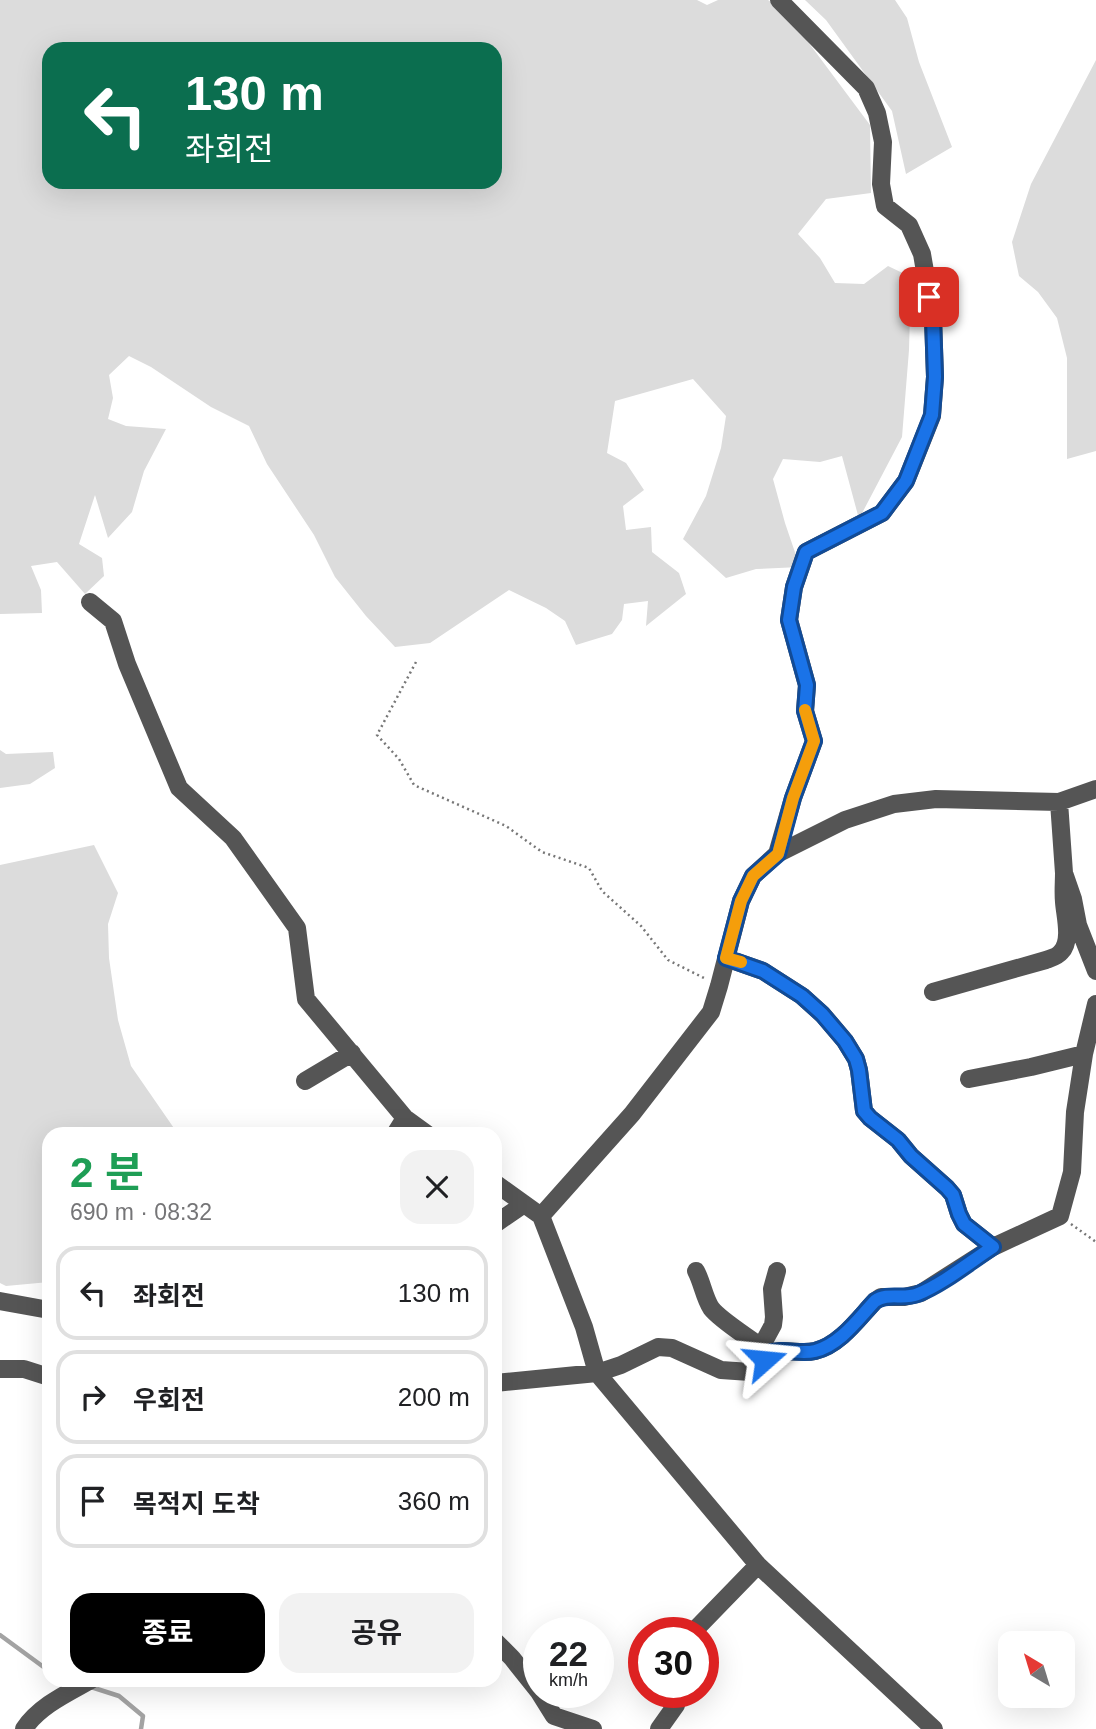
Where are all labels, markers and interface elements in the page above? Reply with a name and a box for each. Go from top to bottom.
text: 130 m [185,66,324,120]
icon: left [70,70,161,161]
text: 좌회전 [185,131,273,167]
pin [899,267,959,327]
icon: arrive [910,278,948,316]
text: 2 분 [70,1149,144,1196]
button: close [400,1150,474,1224]
text: 690 m · 08:32 [70,1199,212,1225]
icon: left [74,1274,112,1312]
text: 130 m [398,1278,470,1308]
text: 좌회전 [133,1281,205,1311]
position arrow [728,1323,802,1397]
icon: right [74,1378,112,1416]
text: 200 m [398,1382,470,1412]
text: 우회전 [133,1385,205,1415]
icon: arrive [74,1482,112,1520]
text: 360 m [398,1486,470,1516]
text: 목적지 도착 [133,1489,260,1519]
button: 종료 [70,1593,265,1673]
button: 공유 [279,1593,474,1673]
speed limit sign: 30 [628,1617,719,1708]
north arrow [998,1631,1074,1708]
map controls [998,1631,1075,1708]
text: 22 [549,1634,588,1673]
text: km/h [549,1670,588,1690]

